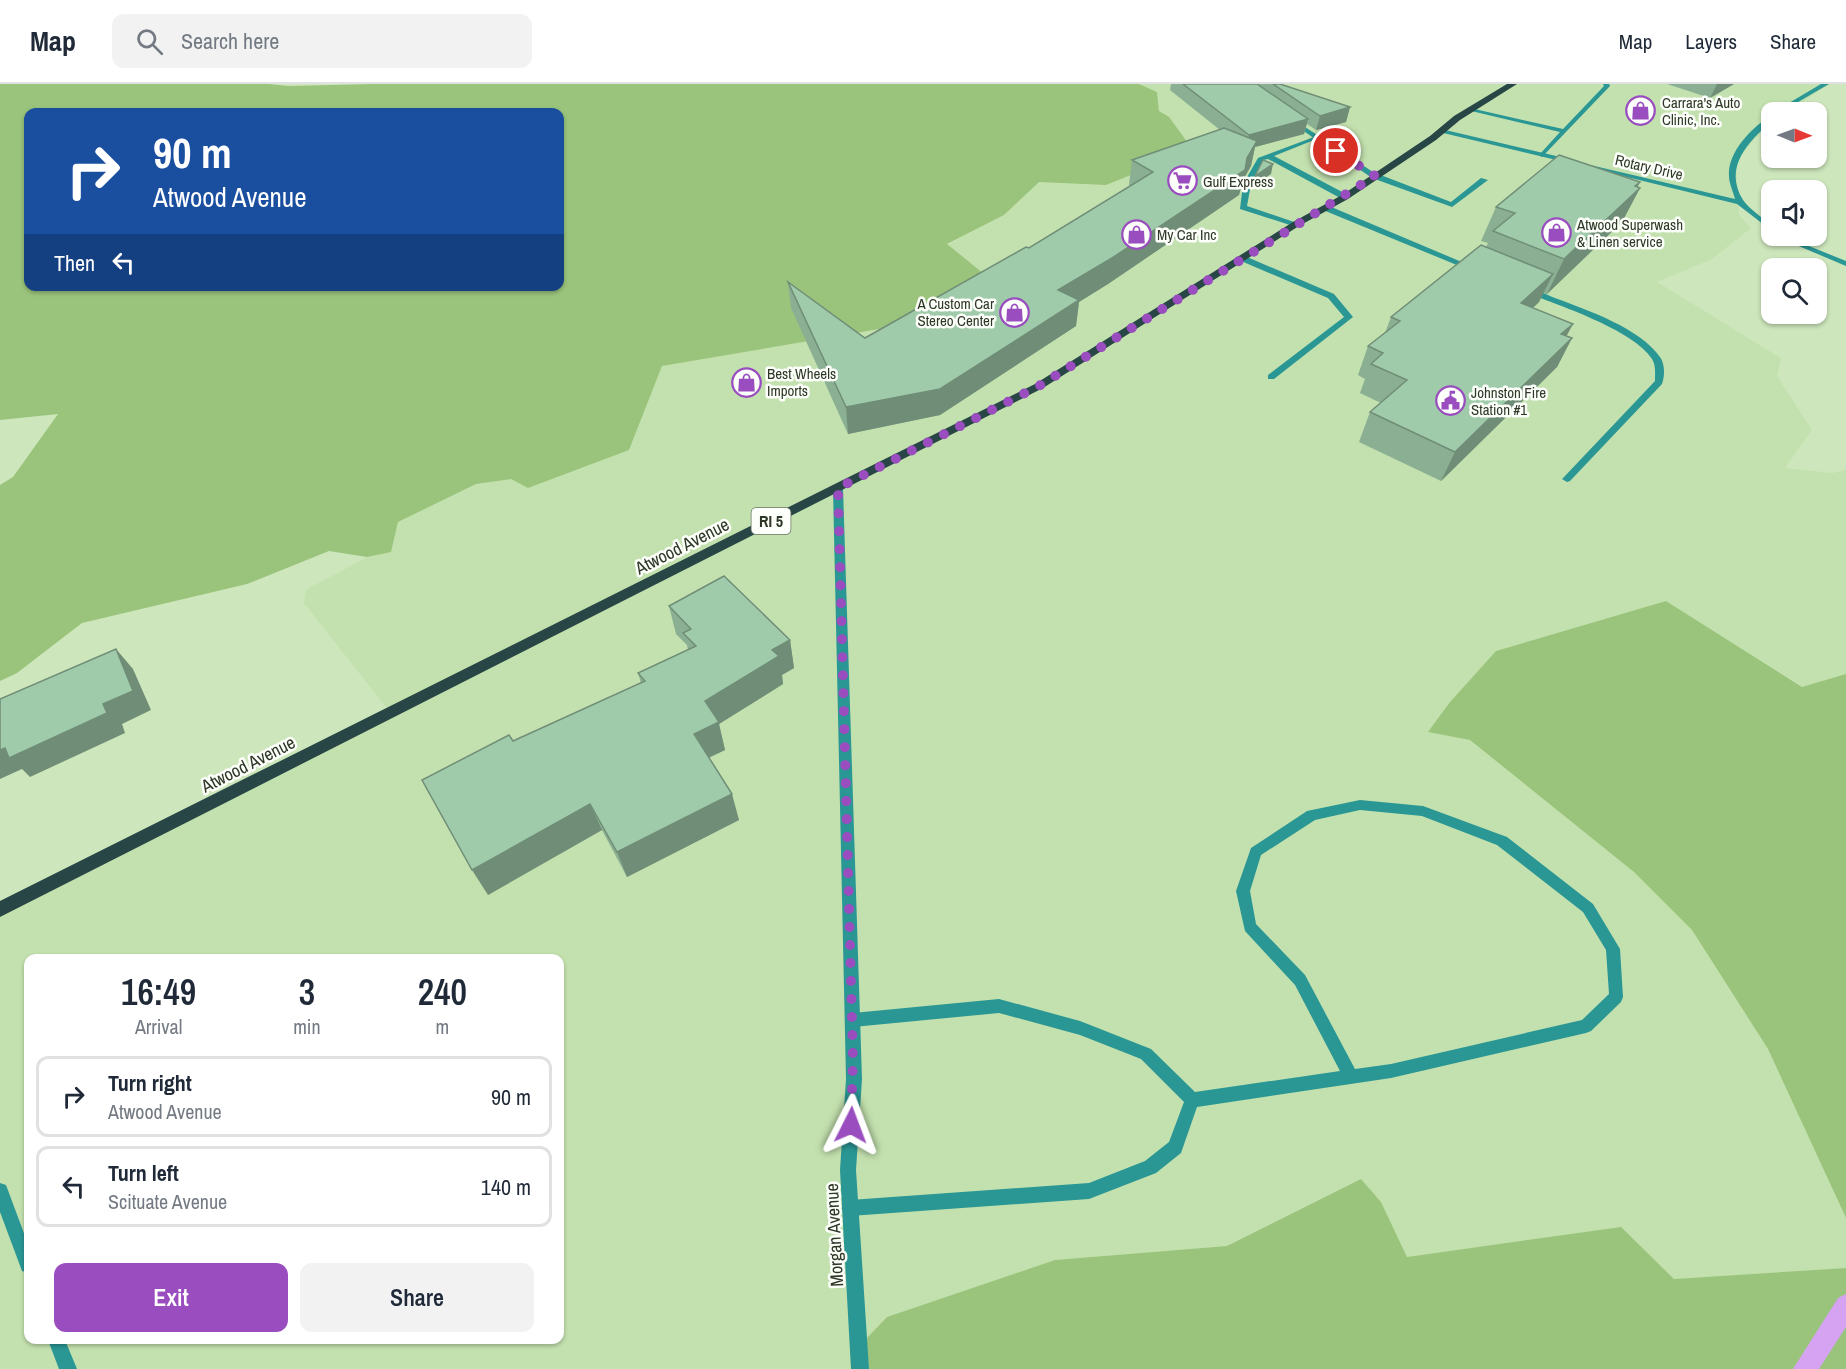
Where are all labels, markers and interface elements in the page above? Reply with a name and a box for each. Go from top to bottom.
search box [112,14,532,68]
text: Map [30,22,76,60]
icon: search [133,25,166,58]
text: Search here [181,26,279,56]
text: Map [1619,27,1652,56]
text: Layers [1685,27,1737,56]
text: Share [1770,27,1816,56]
place label: Carrara's Auto Clinic, Inc. [1662,92,1740,130]
shop icon: Carrara's Auto Clinic, Inc. [1625,95,1657,127]
north arrow [1761,102,1827,168]
map controls [1761,102,1827,324]
text: 90 m [153,125,232,181]
pin [1310,125,1361,176]
icon: right [54,132,132,210]
icon: arrive [1319,134,1352,167]
street label: Rotary Drive [1613,149,1685,185]
supermarket icon: Gulf Express [1166,165,1198,197]
place label: Gulf Express [1203,171,1273,192]
text: Atwood Avenue [153,179,307,215]
button: sound [1761,180,1827,246]
place label: Atwood Superwash & Linen service [1576,214,1683,252]
shop icon: Atwood Superwash & Linen service [1540,217,1572,249]
shop icon: My Car Inc [1120,218,1152,250]
place label: My Car Inc [1157,224,1216,245]
icon: left [107,246,140,279]
text: Then [54,248,95,278]
button: search [1761,258,1827,324]
place label: A Custom Car Stereo Center [916,293,994,331]
shop icon: A Custom Car Stereo Center [999,296,1031,328]
place label: Best Wheels Imports [767,363,836,401]
shop icon: Best Wheels Imports [730,366,762,398]
place label: Johnston Fire Station #1 [1471,382,1546,420]
public building icon: Johnston Fire Station #1 [1434,385,1466,417]
road number: RI 5 [752,508,790,534]
street label: Atwood Avenue [630,512,733,581]
street label: Atwood Avenue [196,730,299,799]
text: 16:49 [121,968,196,1016]
text: 3 [299,968,315,1016]
text: 240 [418,968,467,1016]
text: Arrival [135,1013,182,1040]
text: min [293,1013,321,1040]
text: m [435,1013,449,1040]
text: Turn right [108,1068,192,1098]
icon: right [57,1080,90,1113]
text: 90 m [491,1082,531,1112]
position arrow [819,1093,883,1157]
text: Atwood Avenue [108,1098,222,1125]
text: Turn left [108,1158,179,1188]
icon: left [57,1170,90,1203]
text: 140 m [481,1172,531,1202]
street label: Morgan Avenue [819,1183,849,1287]
text: Scituate Avenue [108,1188,227,1215]
button: Exit [54,1263,288,1332]
button: Share [300,1263,534,1332]

